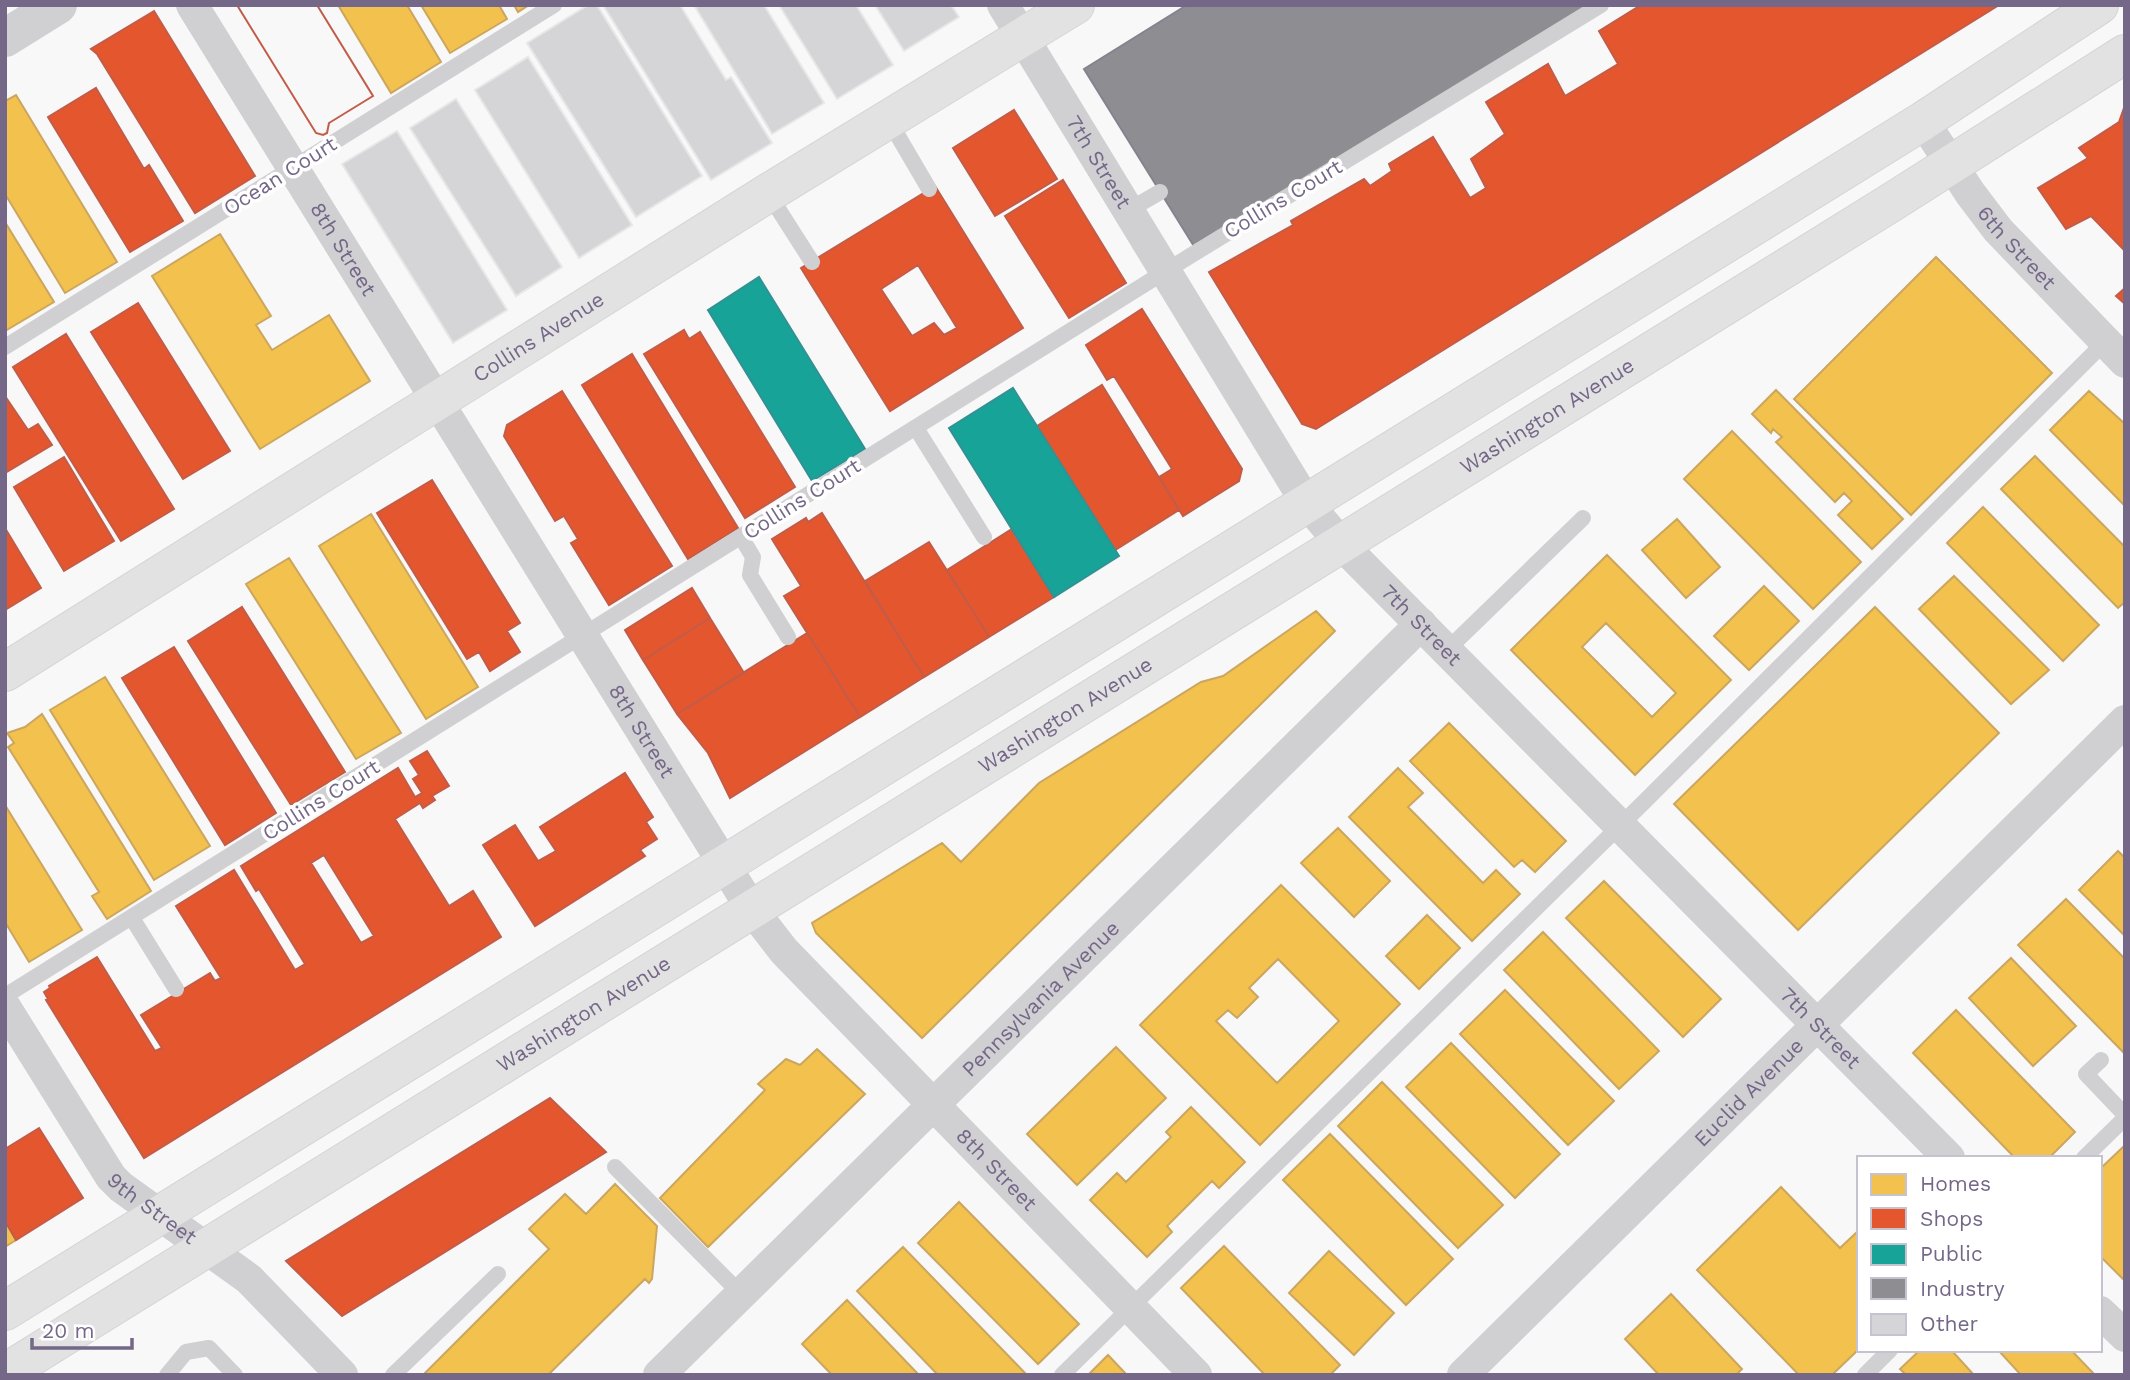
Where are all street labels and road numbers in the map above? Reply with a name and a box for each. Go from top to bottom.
street label: 7th Street [1061,111,1137,213]
street label: Ocean Court [219,131,341,220]
street label: Collins Court [1219,153,1347,244]
street label: 8th Street [305,197,382,300]
street label: 6th Street [1972,201,2062,295]
street label: Collins Avenue [468,286,609,387]
street label: Washington Avenue [1455,352,1639,479]
street label: Collins Court [739,453,865,545]
street label: 7th Street [1376,579,1467,671]
street label: Washington Avenue [974,651,1157,778]
street label: 8th Street [604,680,680,782]
street label: Collins Court [258,754,384,846]
street label: Pennsylvania Avenue [956,915,1124,1081]
street label: Washington Avenue [492,950,675,1077]
street label: 7th Street [1775,982,1866,1074]
street label: Euclid Avenue [1689,1033,1809,1151]
street label: 8th Street [951,1123,1042,1216]
street label: 9th Street [102,1167,202,1249]

